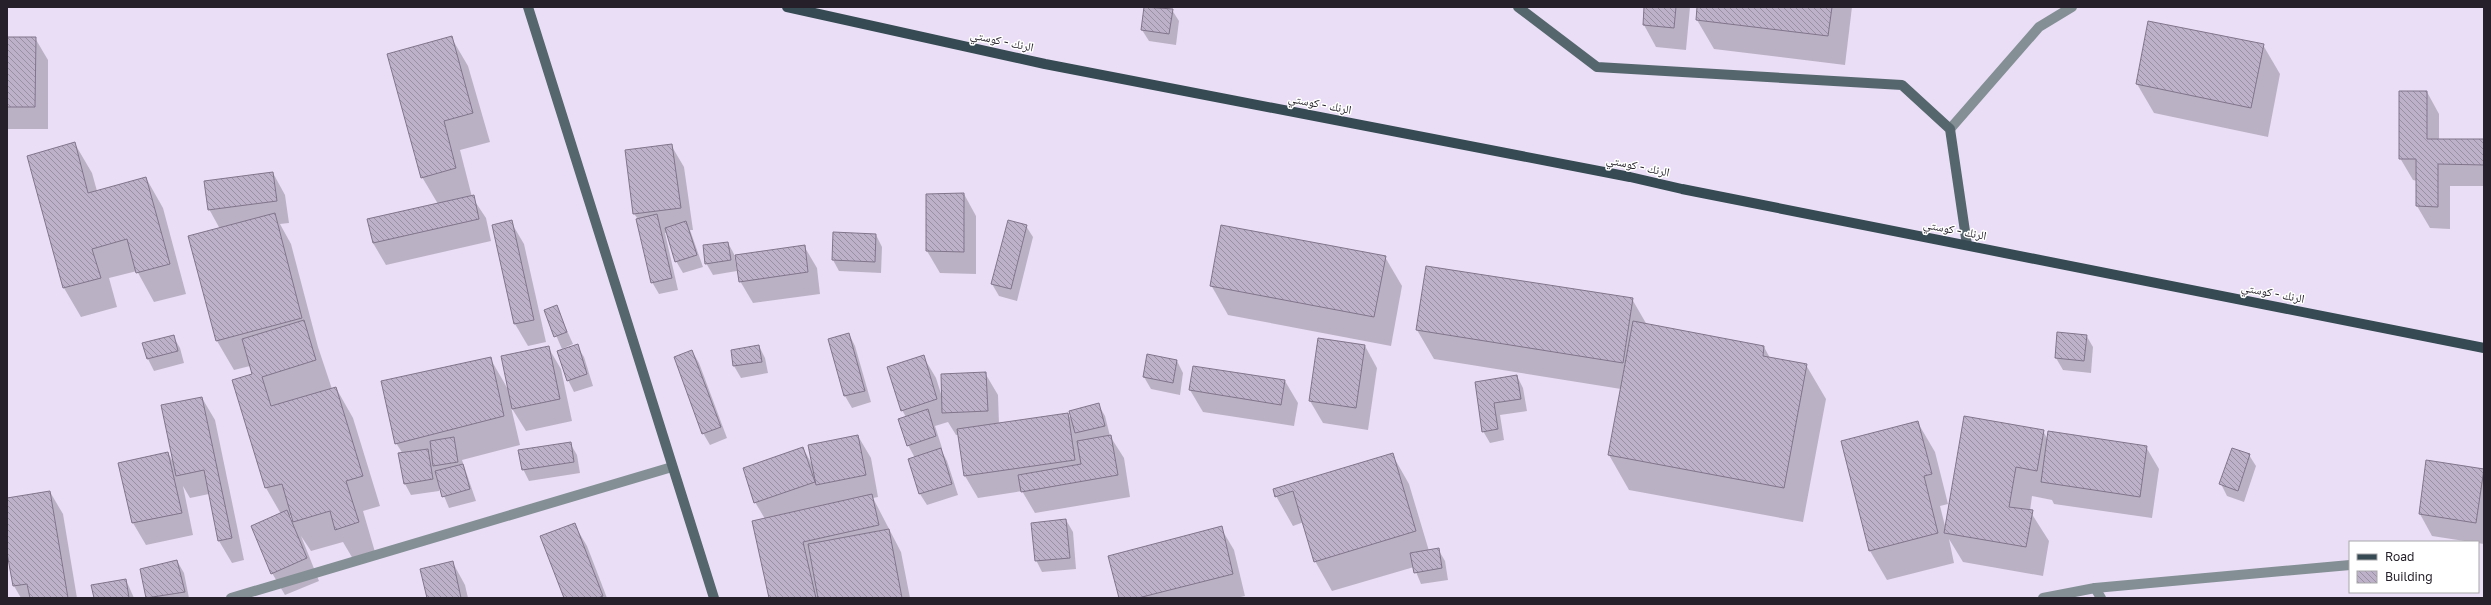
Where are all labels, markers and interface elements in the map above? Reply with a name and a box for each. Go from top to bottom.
street label: الرنك - كوستي [969,27,1035,58]
street label: الرنك - كوستي [1287,90,1353,120]
street label: الرنك - كوستي [1605,152,1671,183]
street label: الرنك - كوستي [1922,216,1988,246]
street label: الرنك - كوستي [2240,279,2306,309]
legend [2349,541,2479,593]
text: Road [2385,549,2414,564]
text: Building [2385,569,2433,584]

